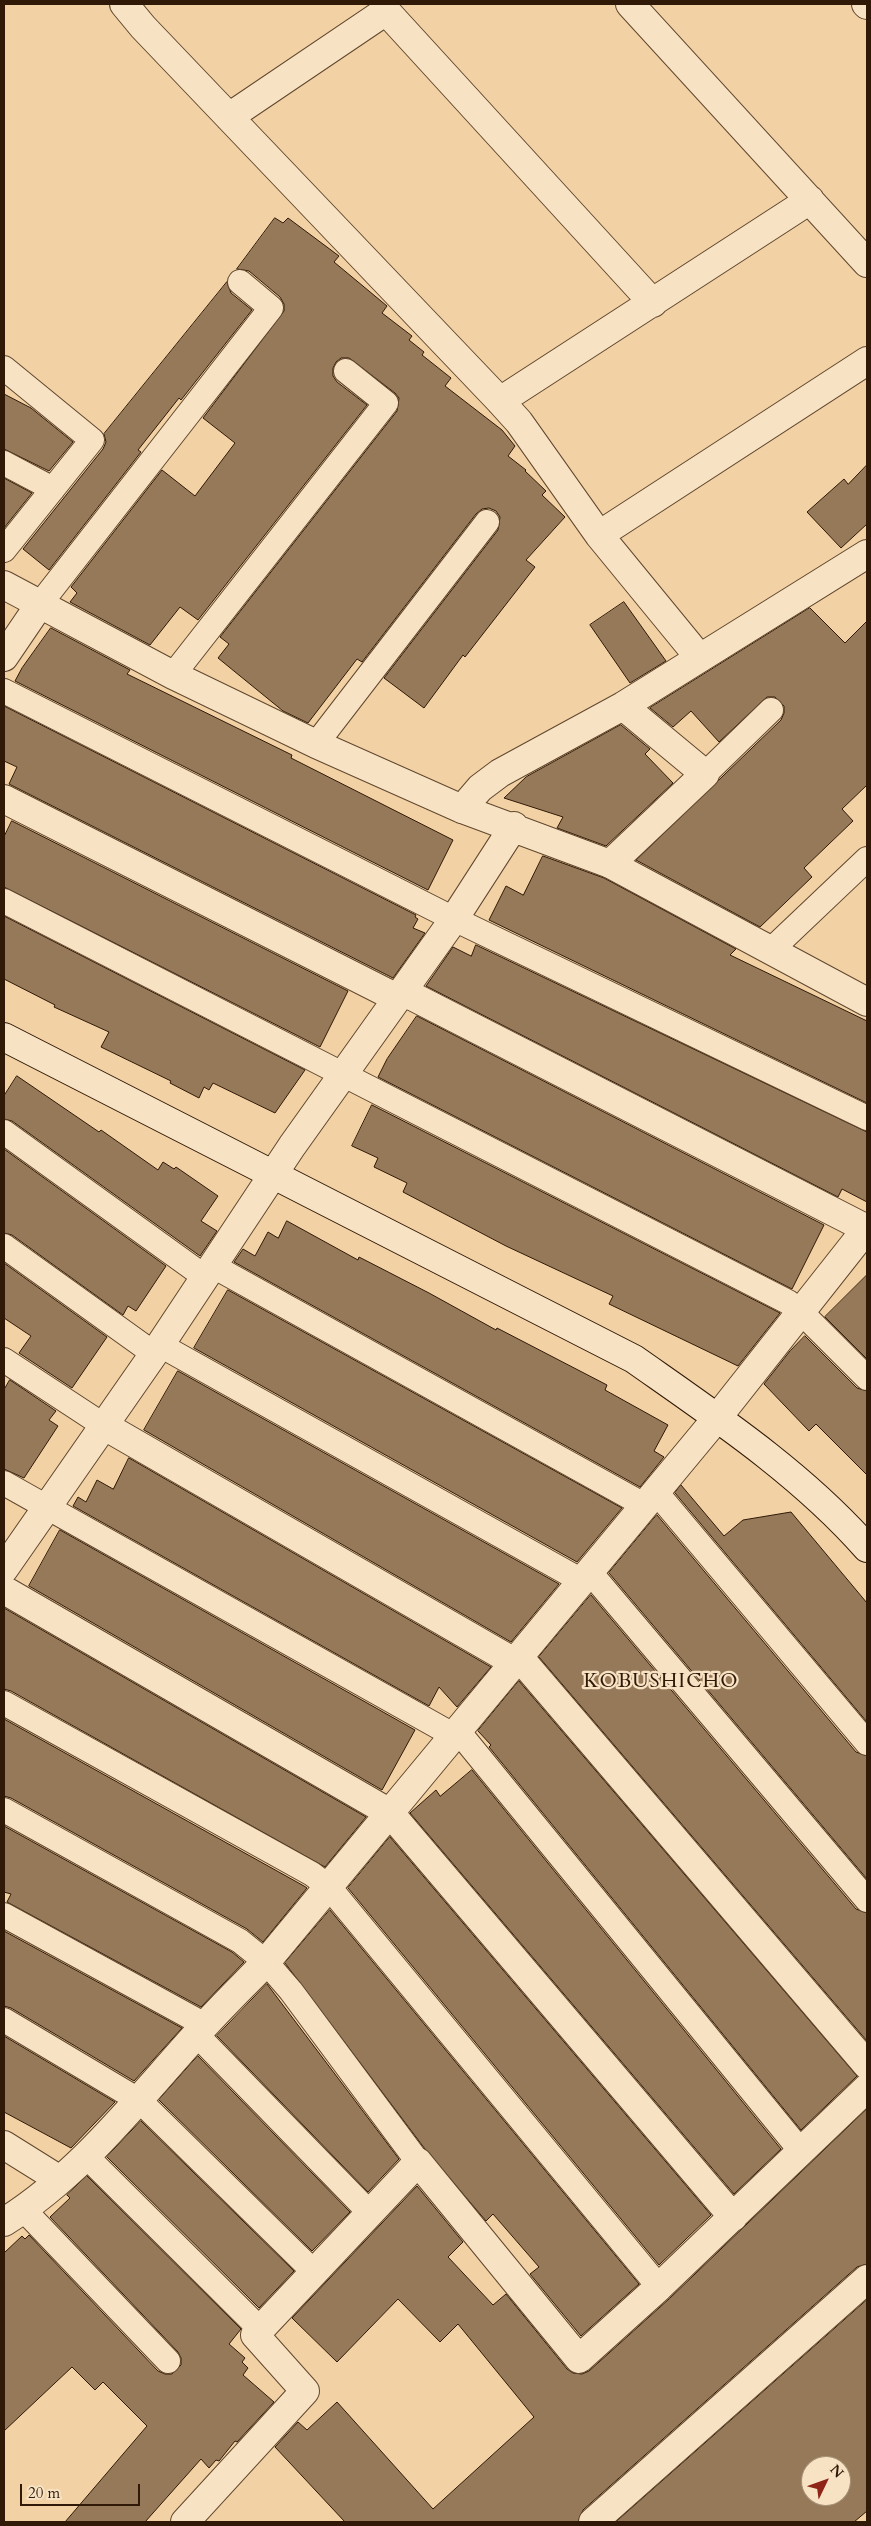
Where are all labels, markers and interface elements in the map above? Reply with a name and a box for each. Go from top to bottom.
district label: KOBUSHICHO [582,1670,740,1694]
north arrow [801,2456,851,2506]
text: N [826,2460,848,2482]
scale bar [22,2474,142,2506]
text: 20 m [28,2483,60,2503]

